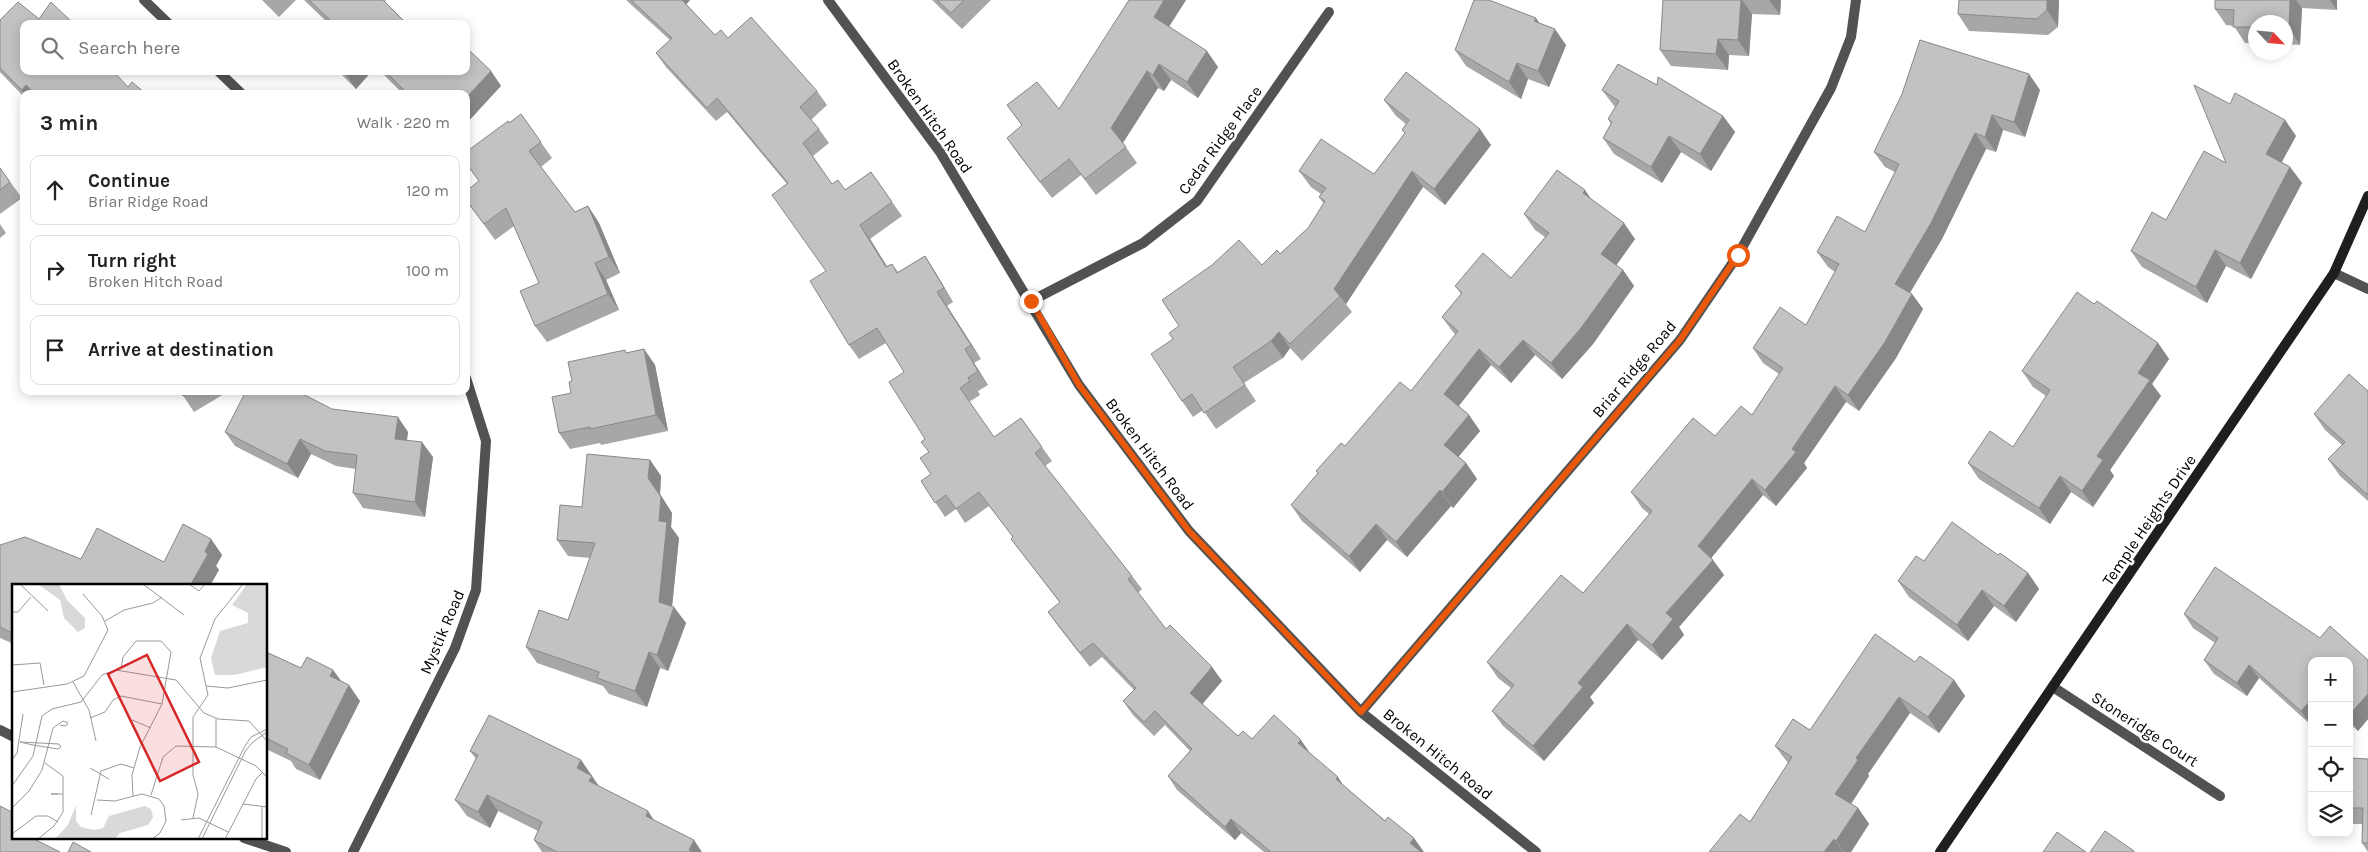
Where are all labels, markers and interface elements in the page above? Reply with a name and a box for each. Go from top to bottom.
north arrow [2248,15,2293,60]
search box [20,20,470,75]
icon: search [38,34,66,62]
text: Search here [78,37,180,59]
street label: Broken Hitch Road [883,55,977,177]
street label: Cedar Ridge Place [1174,82,1266,198]
text: 3 min [40,111,98,135]
text: Walk · 220 m [357,113,450,132]
text: Continue [88,170,170,192]
icon: ahead [41,176,69,204]
text: 120 m [406,181,449,200]
text: Briar Ridge Road [88,192,209,211]
route start [1727,244,1750,267]
text: Turn right [88,250,177,272]
icon: right [41,256,69,284]
text: 100 m [406,261,449,280]
text: Broken Hitch Road [88,272,223,291]
route end [1020,290,1043,313]
street label: Briar Ridge Road [1588,317,1680,421]
icon: arrive [41,336,69,364]
text: Arrive at destination [88,339,274,361]
street label: Broken Hitch Road [1102,394,1198,514]
street label: Temple Heights Drive [2098,451,2200,589]
inset map [12,584,268,840]
street label: Mystik Road [416,587,468,677]
map controls [2308,657,2353,837]
button: + [2308,657,2353,702]
street label: Stoneridge Court [2088,687,2202,771]
button: − [2308,702,2353,747]
street label: Broken Hitch Road [1379,704,1497,804]
button: locate [2308,747,2353,792]
button: layers [2308,792,2353,837]

